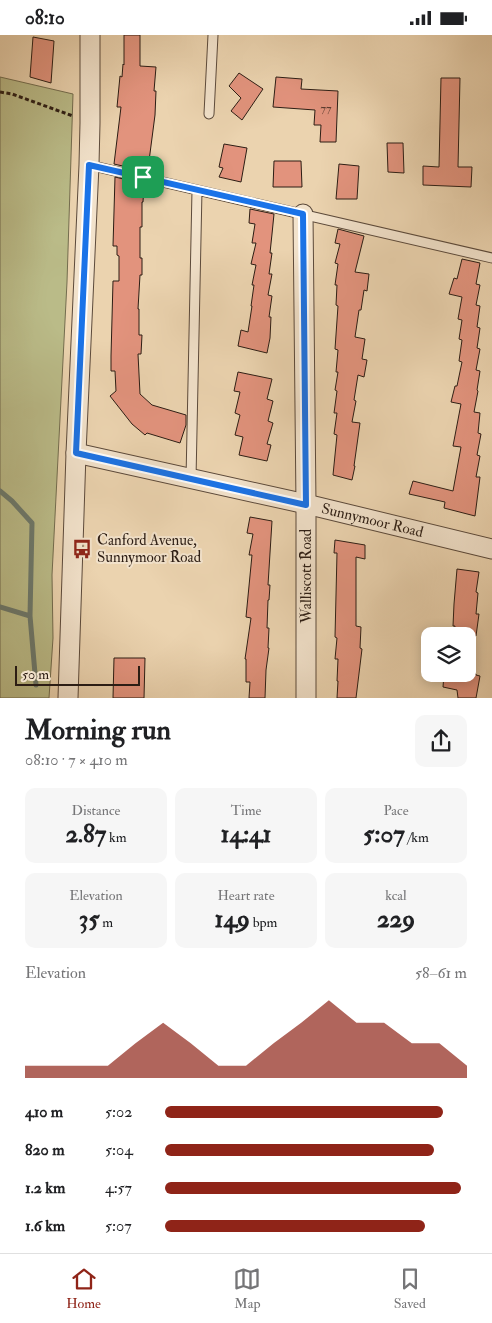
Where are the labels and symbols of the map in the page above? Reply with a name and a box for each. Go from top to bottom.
house number: 77 [320,101,332,116]
pin [122,156,164,198]
street label: Sunnymoor Road [320,499,426,542]
street label: Walliscott Road [297,528,316,624]
place label: Canford Avenue, Sunnymoor Road [97,531,202,567]
bus stop icon: Canford Avenue, Sunnymoor Road [71,538,93,560]
scale bar [15,663,140,686]

